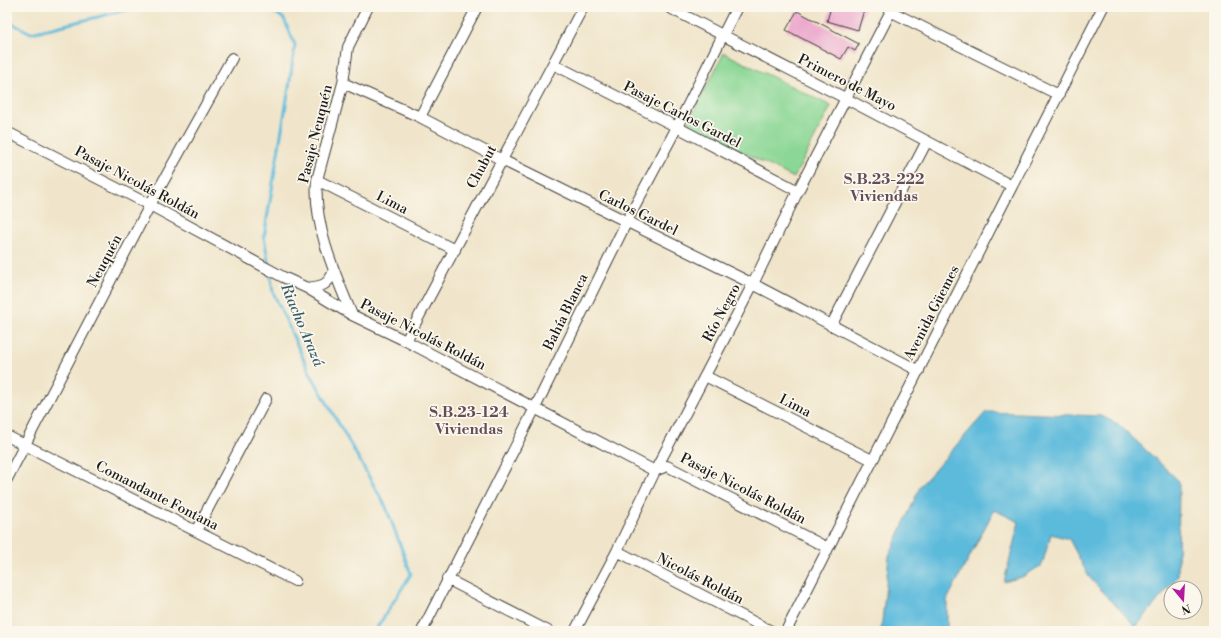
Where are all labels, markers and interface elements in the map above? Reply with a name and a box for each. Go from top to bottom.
street label: Primero de Mayo [795,50,899,116]
street label: Pasaje Carlos Gardel [620,78,744,152]
street label: Pasaje Neuquén [295,82,337,185]
street label: Pasaje Nicolás Roldán [71,142,203,224]
street label: Chubut [463,142,501,192]
district label: S.B.23-222 Viviendas [844,170,924,206]
street label: Carlos Gardel [595,186,681,240]
street label: Lima [373,187,412,219]
street label: Neuquén [84,231,127,291]
street label: Avenida Güemes [900,262,964,365]
street label: Bahía Blanca [539,270,593,354]
water label: Riacho Arazá [276,280,328,370]
street label: Río Negro [699,281,745,345]
street label: Pasaje Nicolás Roldán [357,295,489,375]
street label: Lima [776,390,815,422]
district label: S.B.23-124 Viviendas [429,403,509,439]
street label: Pasaje Nicolás Roldán [677,449,809,529]
street label: Comandante Fontana [93,457,222,535]
street label: Nicolás Roldán [654,549,747,609]
north arrow [1163,580,1203,620]
text: N [1179,601,1192,617]

